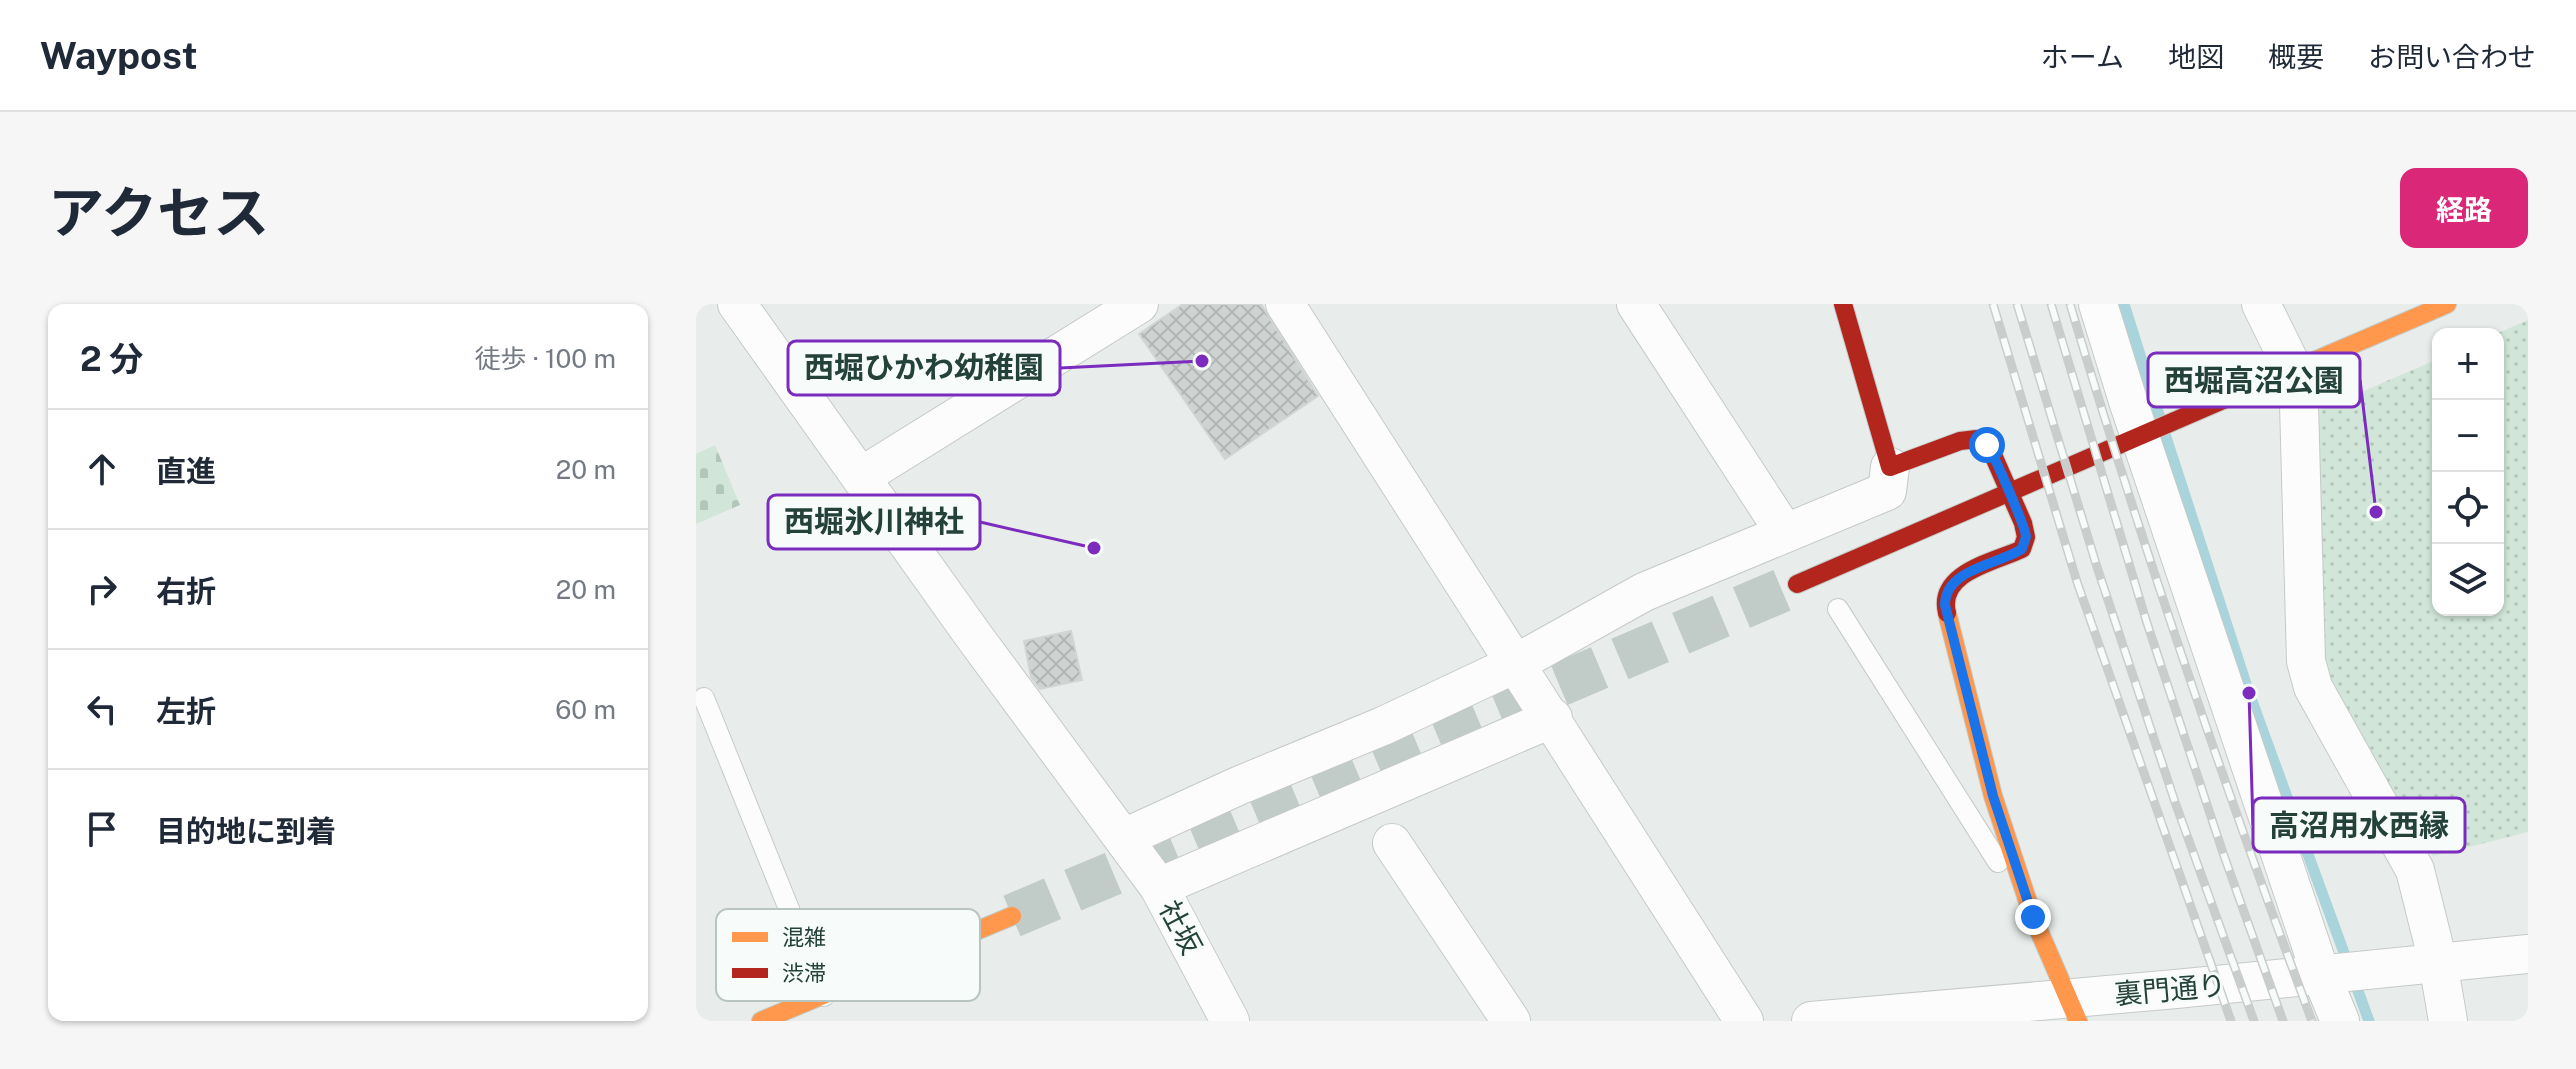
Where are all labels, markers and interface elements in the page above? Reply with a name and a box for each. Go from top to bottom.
text: Waypost [40,33,198,78]
text: ホーム [2041,40,2124,73]
text: 地図 [2168,40,2224,73]
text: 概要 [2268,40,2324,73]
text: お問い合わせ [2368,40,2536,73]
button: 経路 [2400,168,2528,248]
text: アクセス [48,180,269,246]
map controls [2432,328,2504,616]
button: + [2432,328,2504,400]
text: 2 分 [80,339,143,379]
callout: 西堀ひかわ幼稚園 [788,341,1060,395]
text: 徒歩 · 100 m [475,343,616,374]
text: 西堀ひかわ幼稚園 [804,349,1044,385]
callout: 西堀高沼公園 [2148,353,2360,407]
text: 西堀高沼公園 [2164,362,2344,398]
button: − [2432,400,2504,472]
route start [1969,427,2005,463]
icon: ahead [80,447,124,491]
text: 直進 [156,453,216,489]
text: 20 m [556,454,616,485]
button: locate [2432,472,2504,544]
callout: 西堀氷川神社 [768,495,980,549]
text: 西堀氷川神社 [784,503,964,539]
button: layers [2432,544,2504,616]
icon: right [80,567,124,611]
text: 右折 [156,573,216,609]
text: 20 m [556,574,616,605]
icon: left [80,687,124,731]
text: 左折 [156,693,216,729]
text: 60 m [555,694,616,725]
callout: 高沼用水西縁 [2253,798,2465,852]
icon: arrive [80,807,124,851]
text: 高沼用水西縁 [2269,807,2449,843]
text: 目的地に到着 [156,813,336,849]
street label: 社坂 [1153,895,1209,959]
route end [2015,899,2051,935]
legend [716,909,980,1001]
text: 混雑 [782,924,826,950]
text: 渋滞 [782,960,826,986]
street label: 裏門通り [2113,968,2227,1010]

